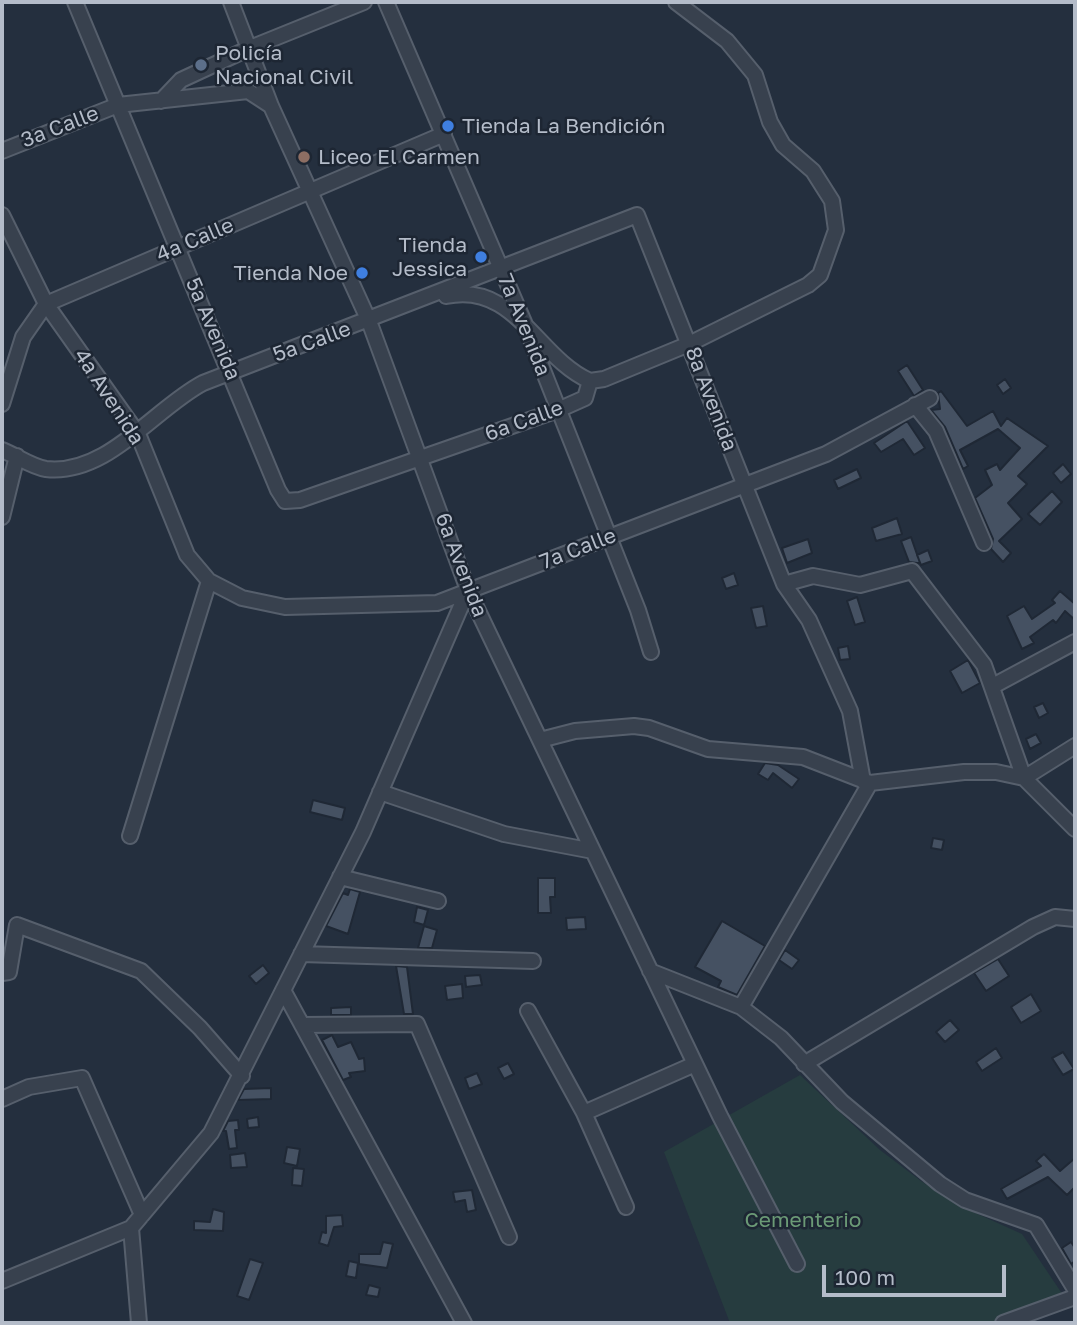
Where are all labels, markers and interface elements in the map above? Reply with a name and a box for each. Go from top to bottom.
place label: Policía Nacional Civil [215,40,353,90]
marker: Policía Nacional Civil [193,57,209,73]
street label: 3a Calle [18,101,102,153]
place label: Tienda La Bendición [462,113,665,139]
marker: Tienda La Bendición [440,118,456,134]
place label: Liceo El Carmen [318,144,480,170]
marker: Liceo El Carmen [296,149,312,165]
street label: 4a Calle [153,212,237,268]
place label: Tienda Jessica [392,232,467,282]
marker: Tienda Jessica [473,249,489,265]
place label: Tienda Noe [233,260,348,286]
marker: Tienda Noe [354,265,370,281]
street label: 7a Avenida [492,270,556,380]
street label: 5a Avenida [180,274,246,384]
street label: 5a Calle [270,316,354,368]
street label: 8a Avenida [680,343,742,455]
street label: 4a Avenida [69,344,149,450]
street label: 6a Calle [481,395,567,447]
street label: 6a Avenida [430,509,492,621]
street label: 7a Calle [536,523,620,575]
park label: Cementerio [745,1207,861,1233]
scale bar [825,1252,1009,1296]
text: 100 m [835,1264,895,1290]

